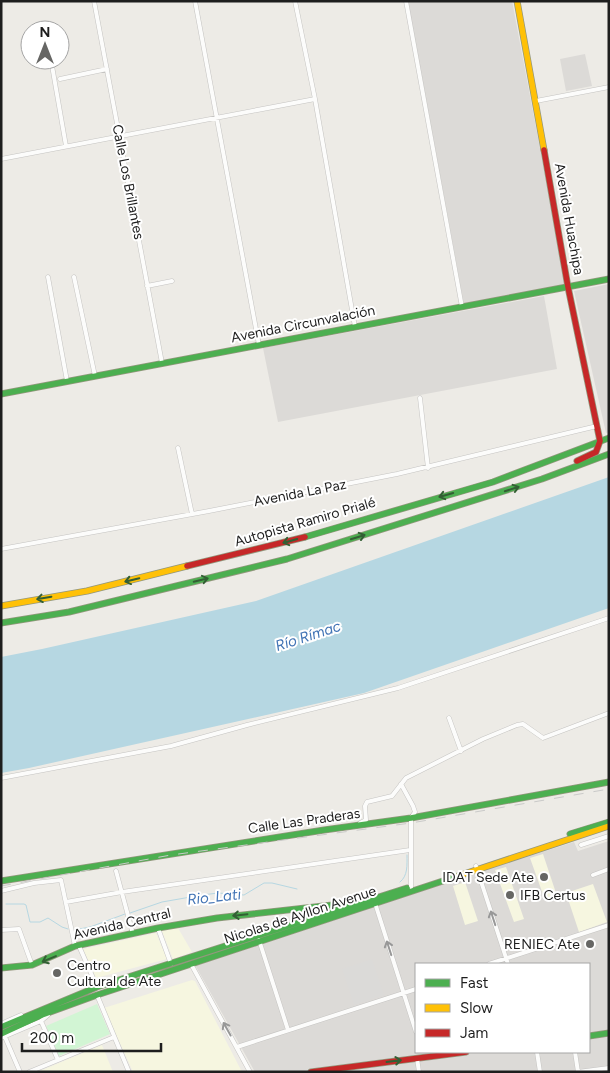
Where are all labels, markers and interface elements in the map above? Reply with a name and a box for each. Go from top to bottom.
north arrow [20,20,70,70]
text: N [40,24,50,41]
street label: Calle Los Brillantes [108,123,148,241]
street label: Avenida Huachipa [551,162,587,276]
street label: Avenida Circunvalación [230,302,377,346]
street label: Avenida La Paz [252,476,348,510]
one-way arrow [503,484,519,493]
one-way arrow [438,491,454,501]
street label: Autopista Ramiro Prialé [233,494,378,550]
one-way arrow [350,532,366,542]
one-way arrow [282,537,298,546]
one-way arrow [193,574,209,584]
one-way arrow [125,576,141,585]
one-way arrow [37,594,53,604]
water label: Río Rímac [273,617,343,655]
street label: Calle Las Praderas [247,805,361,837]
place label: IDAT Sede Ate [442,869,534,886]
marker: IDAT Sede Ate [538,871,550,883]
street label: Nicolas de Ayllon Avenue [222,882,379,948]
water label: Rio_Lati [186,885,242,909]
place label: IFB Certus [520,887,586,904]
marker: IFB Certus [504,889,516,901]
street label: Avenida Central [71,905,173,943]
one-way arrow [233,910,249,920]
one-way arrow [488,911,497,926]
place label: RENIEC Ate [504,936,580,953]
marker: RENIEC Ate [584,938,596,950]
one-way arrow [384,941,393,957]
one-way arrow [42,954,57,964]
place label: Centro Cultural de Ate [67,957,162,990]
legend [415,963,590,1053]
marker: Centro Cultural de Ate [51,967,63,979]
text: Fast [460,974,489,992]
text: Slow [460,999,493,1017]
scale bar [22,1020,161,1052]
one-way arrow [222,1022,231,1037]
text: Jam [460,1024,488,1042]
text: 200 m [30,1029,74,1047]
one-way arrow [386,1056,402,1066]

